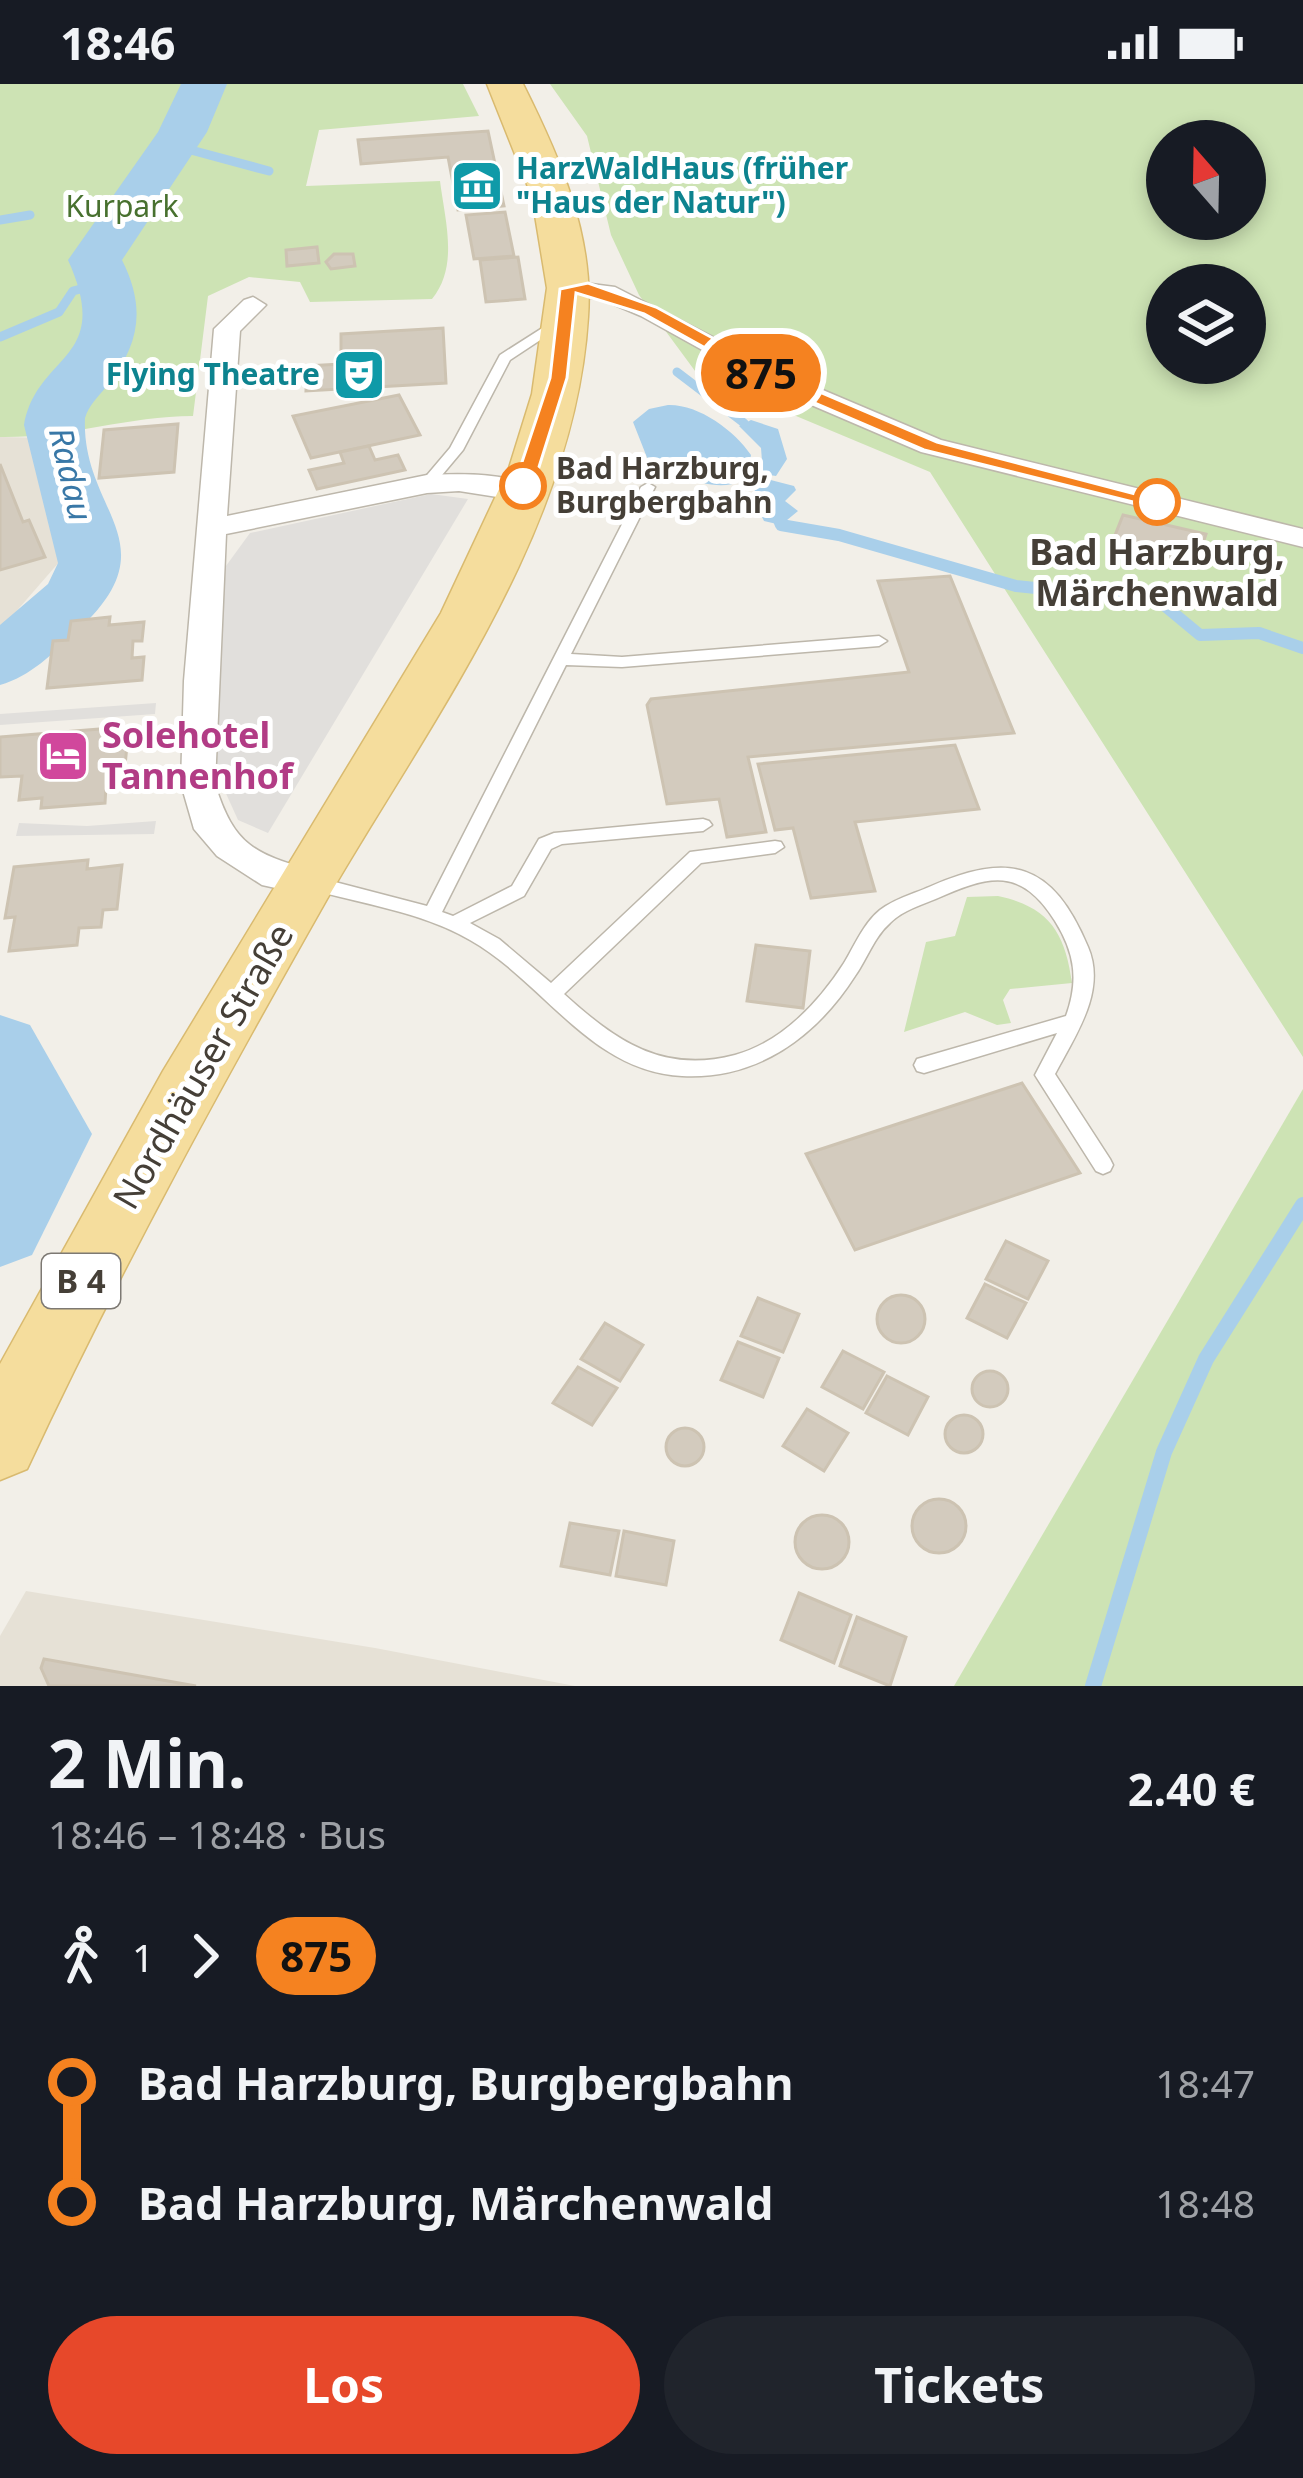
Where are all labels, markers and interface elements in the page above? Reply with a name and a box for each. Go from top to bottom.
text: 18:46 [60,12,176,73]
north arrow [1146,120,1266,240]
map controls [1146,120,1266,384]
place label: HarzWaldHaus (früher "Haus der Natur") [516,147,849,222]
museum icon: HarzWaldHaus (früher "Haus der Natur") [449,158,505,214]
park label: Kurpark [65,185,179,226]
button: layers [1146,264,1266,384]
line badge: 875 [692,334,830,412]
text: 875 [725,344,797,401]
theatre icon: Flying Theatre [331,347,387,403]
place label: Flying Theatre [106,353,320,394]
water label: Radau [39,423,104,525]
place label: Bad Harzburg, Burgbergbahn [556,447,772,522]
marker: Bad Harzburg, Burgbergbahn [501,464,545,508]
marker: Bad Harzburg, Märchenwald [1135,480,1179,524]
place label: Bad Harzburg, Märchenwald [1029,527,1285,617]
place label: Solehotel Tannenhof [102,710,295,800]
hotel icon: Solehotel Tannenhof [35,728,91,784]
street label: Nordhäuser Straße [101,914,304,1217]
road number: B 4 [42,1254,120,1308]
text: 2 Min. [48,1717,246,1807]
text: 2.40 € [1128,1758,1255,1819]
text: 18:46 – 18:48 · Bus [48,1807,386,1860]
icon: walk [48,1923,114,1989]
icon: forward [172,1923,238,1989]
text: 875 [280,1927,352,1984]
text: 1 [132,1930,154,1983]
text: Bad Harzburg, Burgbergbahn [138,2052,794,2113]
text: 18:47 [1155,2056,1255,2109]
text: Bad Harzburg, Märchenwald [138,2172,774,2233]
text: 18:48 [1155,2176,1255,2229]
button: Los [48,2316,640,2454]
button: Tickets [664,2316,1255,2454]

